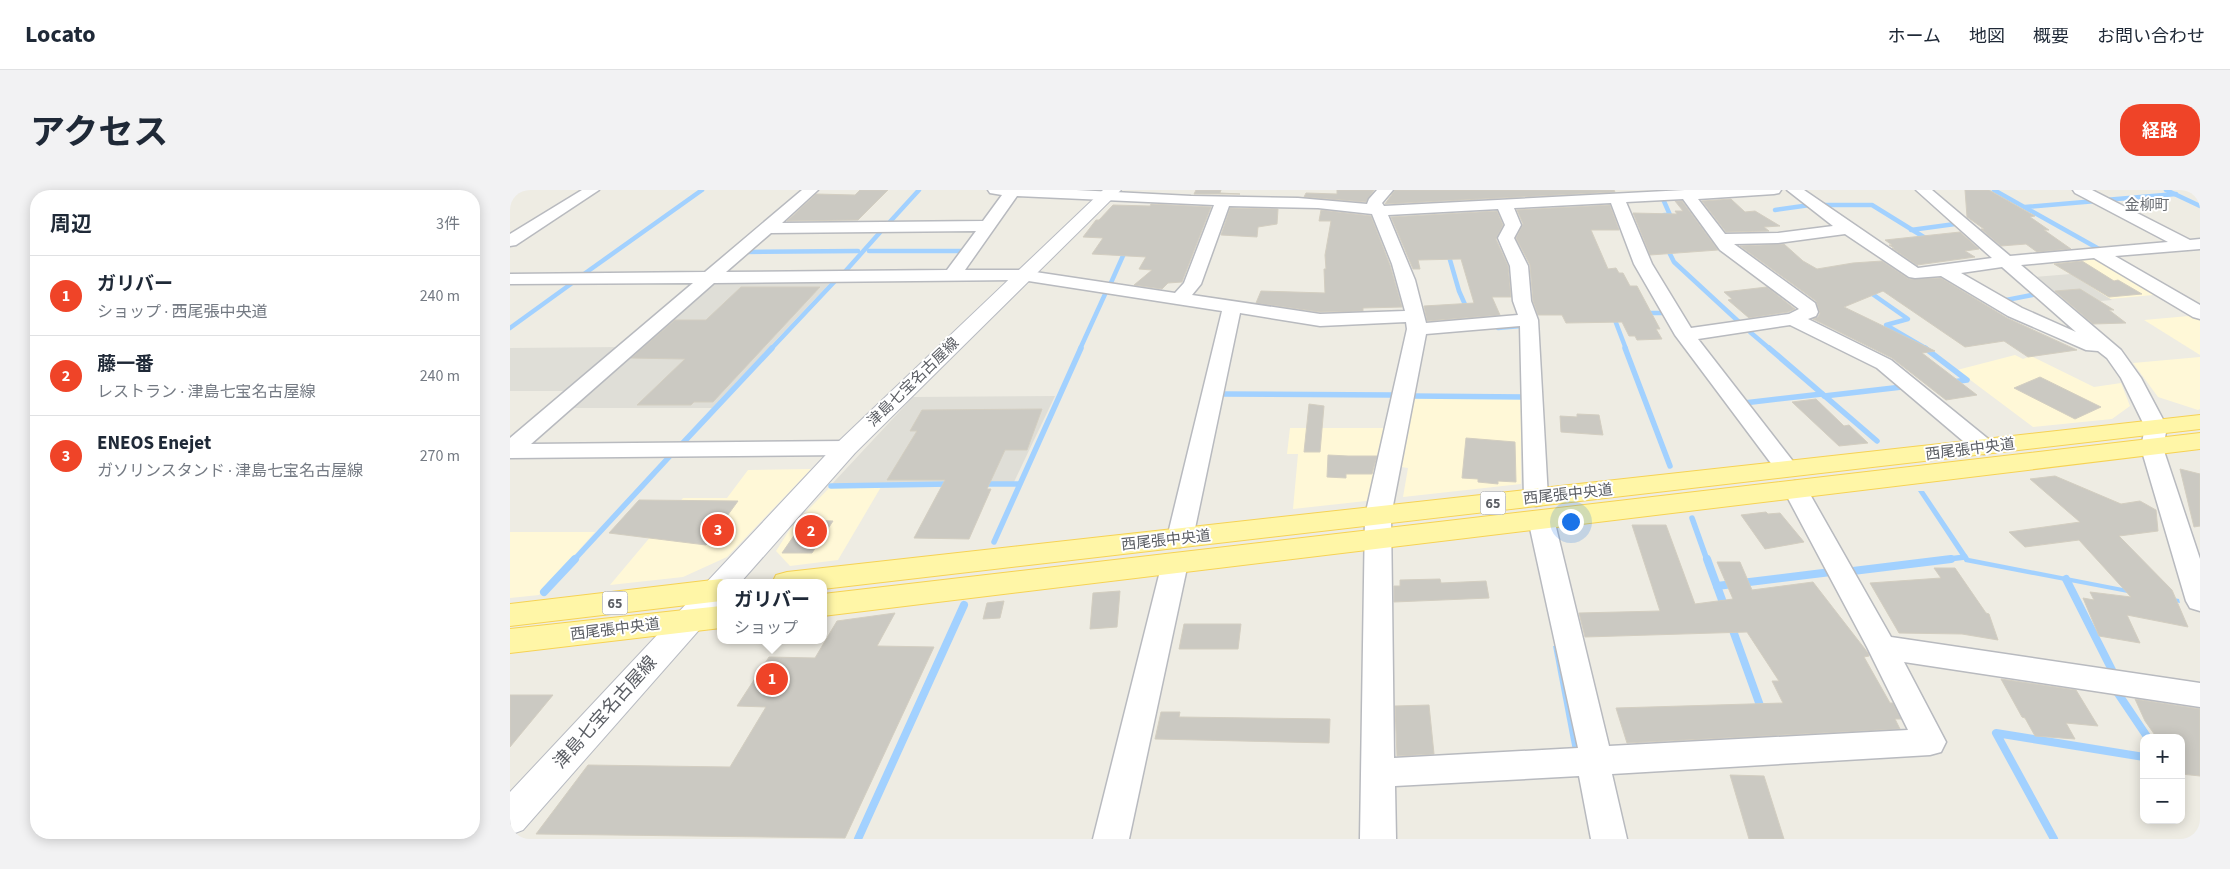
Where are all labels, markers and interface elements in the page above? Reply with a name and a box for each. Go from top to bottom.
text: Locato [25,17,96,52]
text: ホーム [1888,24,1941,49]
text: 地図 [1969,24,2005,49]
text: 概要 [2033,24,2069,49]
text: お問い合わせ [2097,24,2205,49]
button: 経路 [2120,104,2200,156]
text: アクセス [30,108,168,158]
district label: 金柳町 [2124,195,2170,216]
text: 周辺 [50,209,92,239]
text: 3件 [436,213,460,235]
text: ガリバー [97,271,173,298]
text: 1 [62,285,70,307]
text: 240 m [420,285,460,307]
text: ショップ · 西尾張中央道 [97,301,267,323]
street label: 津島七宝名古屋線 [863,333,964,432]
text: 藤一番 [97,351,154,378]
text: 2 [62,365,70,387]
text: 240 m [420,365,460,387]
text: レストラン · 津島七宝名古屋線 [97,381,315,403]
text: ENEOS Enejet [97,430,211,457]
street label: 西尾張中央道 [1924,434,2016,465]
text: 3 [62,445,70,467]
text: 270 m [420,445,460,467]
text: ガソリンスタンド · 津島七宝名古屋線 [97,460,363,482]
street label: 西尾張中央道 [1522,479,1614,510]
road number: 65 [1480,492,1506,514]
your location [1558,509,1584,535]
pin: 3 [702,511,734,549]
pin: 2 [795,512,827,550]
street label: 西尾張中央道 [1120,525,1212,556]
popup [717,579,827,644]
text: ガリバー [734,587,810,614]
road number: 65 [602,592,628,614]
street label: 西尾張中央道 [569,614,661,645]
text: ショップ [734,617,798,639]
street label: 津島七宝名古屋線 [548,650,663,774]
pin: 1 [756,660,788,698]
map controls [2140,734,2185,824]
button: + [2140,734,2185,779]
button: − [2140,779,2185,824]

